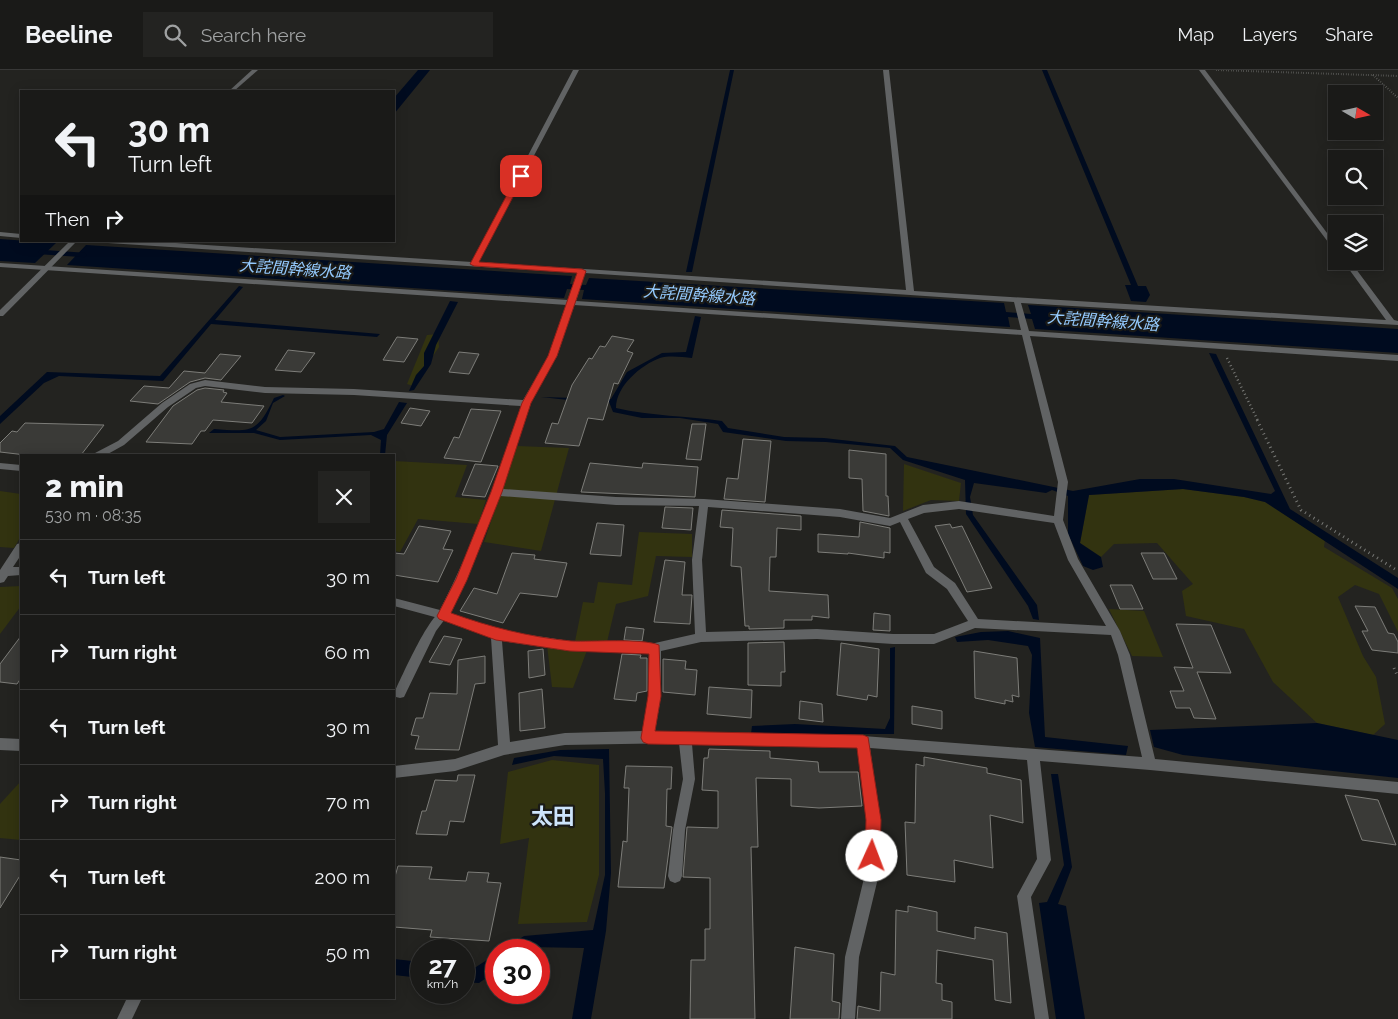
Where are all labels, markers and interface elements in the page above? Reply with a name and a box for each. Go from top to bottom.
search box [143,12,493,57]
text: Beeline [25,20,113,49]
icon: search [161,21,189,49]
text: Search here [201,24,306,46]
text: Map [1178,24,1214,45]
text: Layers [1242,24,1297,45]
text: Share [1325,24,1373,45]
north arrow [1328,85,1382,140]
map controls [1328,85,1383,270]
text: 30 m [128,109,210,150]
icon: left [45,110,110,175]
button: search [1328,150,1383,205]
text: Turn left [128,151,212,177]
pin [500,155,542,197]
icon: arrive [507,162,535,190]
icon: right [100,205,128,233]
text: Then [45,208,90,230]
button: layers [1328,215,1383,270]
water label: 大詫間幹線水路 [238,256,354,283]
water label: 大詫間幹線水路 [642,282,758,309]
water label: 大詫間幹線水路 [1046,308,1162,335]
text: 2 min [45,469,124,504]
button: close [318,471,370,523]
text: 530 m · 08:35 [45,506,142,525]
icon: left [45,563,73,591]
text: Turn left [88,566,165,588]
text: 30 m [326,566,370,588]
icon: right [45,638,73,666]
text: Turn right [88,641,177,663]
text: 60 m [325,641,370,663]
icon: left [45,713,73,741]
text: Turn left [88,716,165,738]
text: 30 m [326,716,370,738]
icon: right [45,788,73,816]
text: Turn right [88,791,177,813]
text: 70 m [326,791,370,813]
district label: 太田 [531,803,575,829]
position arrow [845,829,897,881]
icon: left [45,863,73,891]
text: Turn left [88,866,165,888]
text: 200 m [315,866,370,888]
icon: right [45,938,73,966]
speed limit sign: 30 [485,939,550,1004]
text: Turn right [88,941,177,963]
text: 50 m [326,941,370,963]
text: 27 [428,950,457,980]
text: km/h [427,977,458,991]

